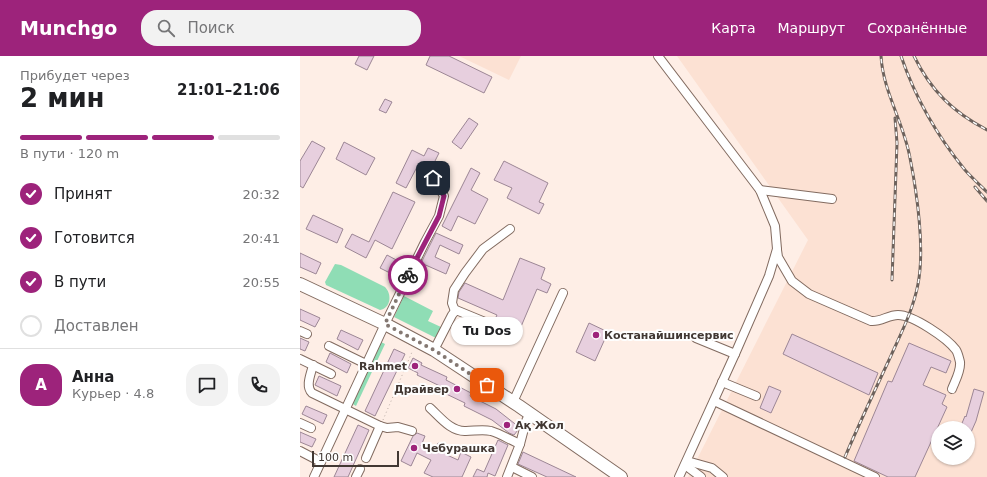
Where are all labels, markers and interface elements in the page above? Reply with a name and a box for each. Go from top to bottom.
search box [141,10,421,46]
text: Munchgo [20,17,117,39]
icon: search [155,17,177,39]
text: Поиск [187,19,235,37]
text: Карта [711,20,755,36]
text: Маршрут [777,20,845,36]
text: Сохранённые [867,20,967,36]
text: Прибудет через [20,68,130,83]
text: 21:01–21:06 [177,81,280,99]
text: 2 мин [20,83,105,113]
text: В пути · 120 m [20,146,119,161]
pin [416,161,450,195]
icon: home [422,167,444,189]
icon: check [20,183,42,205]
text: Принят [54,185,112,203]
text: 20:32 [243,187,280,202]
icon: check [20,227,42,249]
text: Готовится [54,229,135,247]
text: 20:41 [243,231,280,246]
courier [388,255,428,295]
icon: bike [397,264,419,286]
icon: check [20,271,42,293]
text: В пути [54,273,106,291]
text: 20:55 [243,275,280,290]
text: Доставлен [54,317,139,335]
callout: Tu Dos [451,317,523,345]
text: Tu Dos [463,323,511,338]
place label: Костанайшинсервис [604,329,734,342]
marker: Костанайшинсервис [591,330,601,340]
place label: Rahmet [359,360,407,373]
marker: Rahmet [410,361,420,371]
button: chat [186,364,228,406]
button: phone [238,364,280,406]
text: Анна [72,368,114,386]
pin [470,368,504,402]
icon: bag [476,374,498,396]
text: А [35,376,47,394]
place label: Драйвер [394,383,449,396]
marker: Драйвер [452,384,462,394]
text: Курьер · 4.8 [72,386,154,401]
place label: Ақ Жол [515,419,564,432]
marker: Ақ Жол [502,420,512,430]
map controls [931,421,975,465]
button: layers [931,421,975,465]
place label: Чебурашка [422,442,495,455]
marker: Чебурашка [409,443,419,453]
scale bar [312,449,399,468]
text: 100 m [318,451,353,464]

